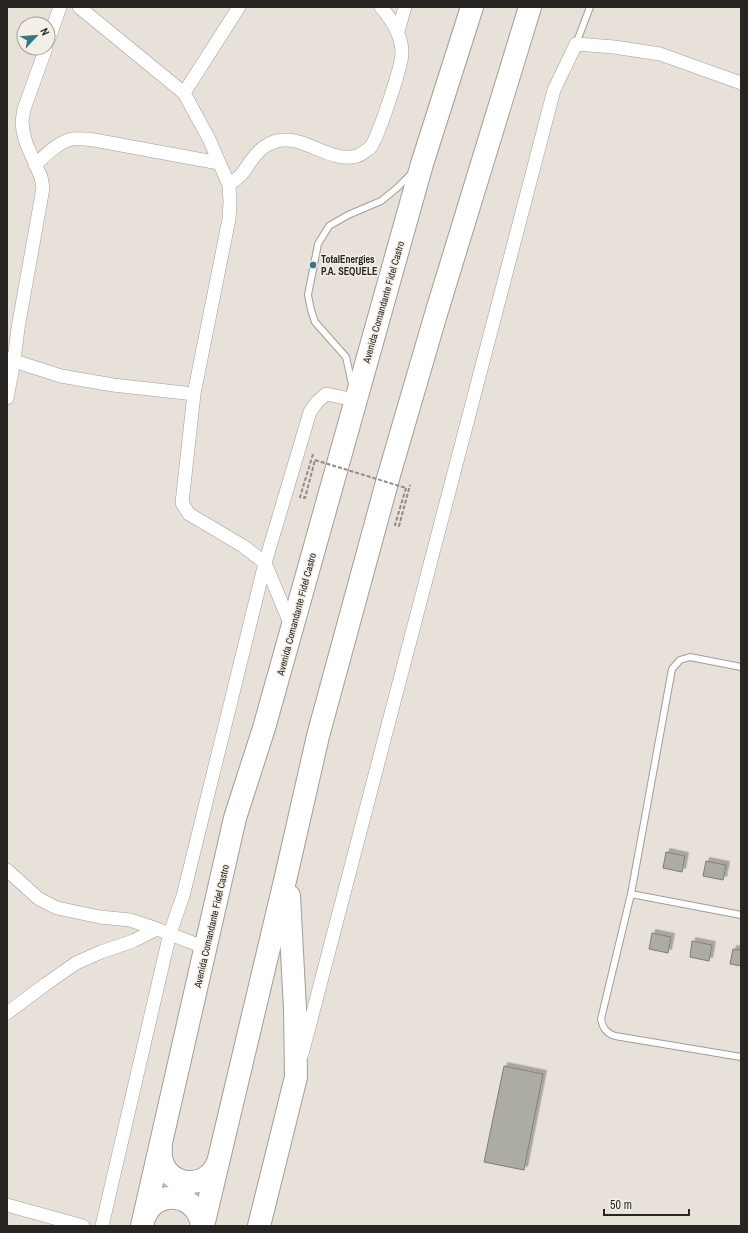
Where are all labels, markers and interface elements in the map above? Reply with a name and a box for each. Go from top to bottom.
north arrow [16,16,56,56]
text: N [37,26,53,38]
street label: Avenida Comandante Fidel Castro [360,239,407,366]
place label: TotalEnergies P.A. SEQUELE [321,253,378,278]
marker: TotalEnergies P.A. SEQUELE [308,260,318,270]
street label: Avenida Comandante Fidel Castro [274,551,319,678]
street label: Avenida Comandante Fidel Castro [191,863,232,990]
scale bar [604,1191,689,1217]
text: 50 m [610,1197,632,1213]

